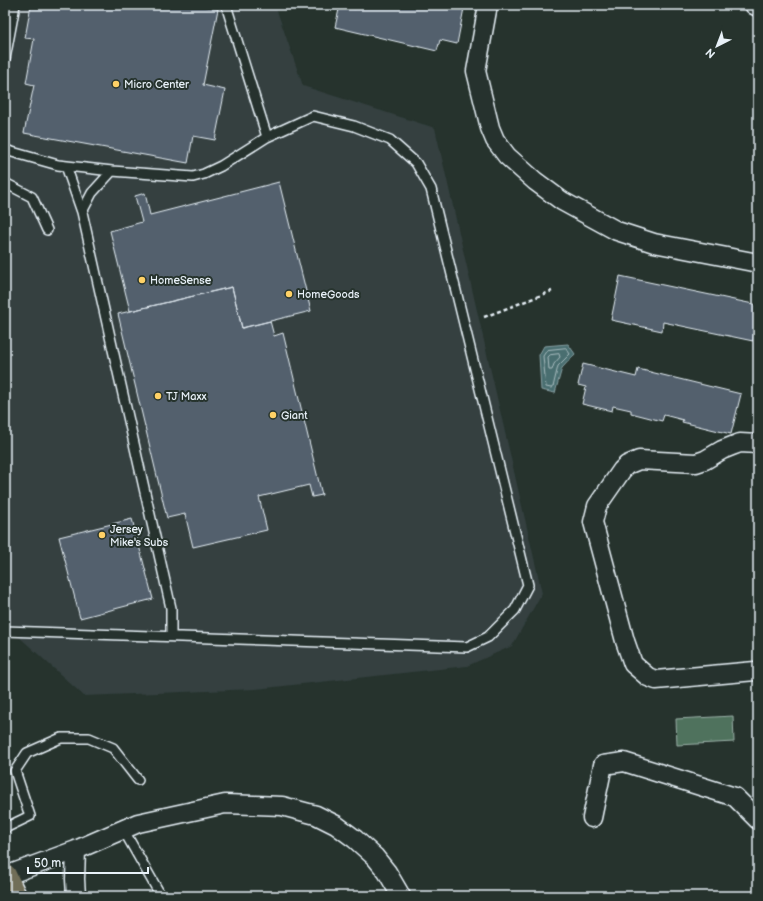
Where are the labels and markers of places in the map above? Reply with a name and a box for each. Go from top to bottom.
place label: Micro Center [124,78,190,91]
marker: Micro Center [111,79,121,89]
place label: HomeSense [150,274,212,287]
marker: HomeSense [137,275,147,285]
place label: HomeGoods [297,288,360,301]
marker: HomeGoods [284,289,294,299]
place label: TJ Maxx [166,390,207,403]
marker: TJ Maxx [153,391,163,401]
place label: Giant [281,409,308,422]
marker: Giant [268,410,278,420]
place label: Jersey Mike's Subs [110,523,169,549]
marker: Jersey Mike's Subs [97,530,107,540]

